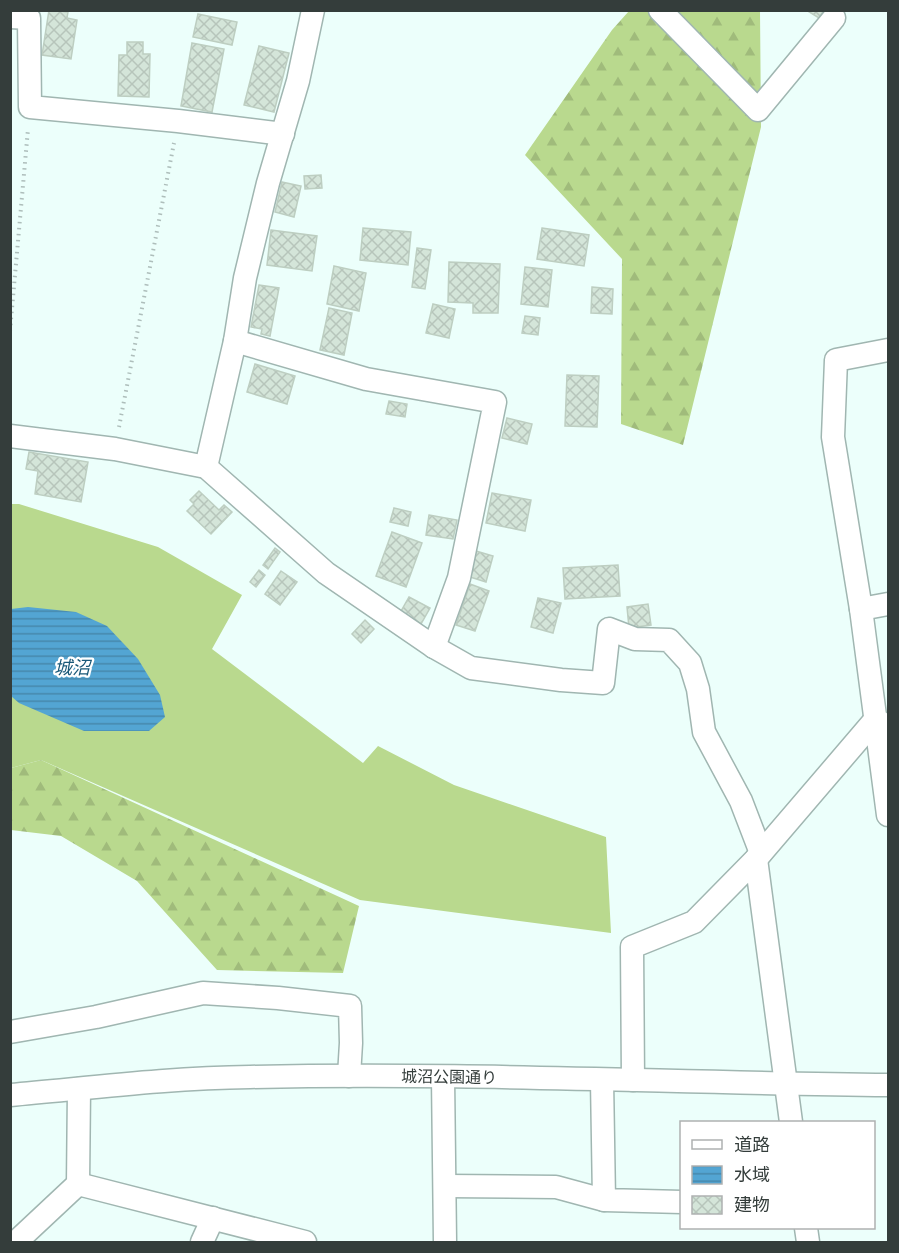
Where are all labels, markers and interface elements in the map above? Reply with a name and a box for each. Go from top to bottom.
water label: 城沼 [54,657,93,679]
street label: 城沼公園通り [401,1067,497,1087]
legend [680,1121,875,1229]
text: 道路 [734,1134,770,1156]
text: 水域 [734,1164,770,1186]
text: 建物 [734,1194,770,1216]

